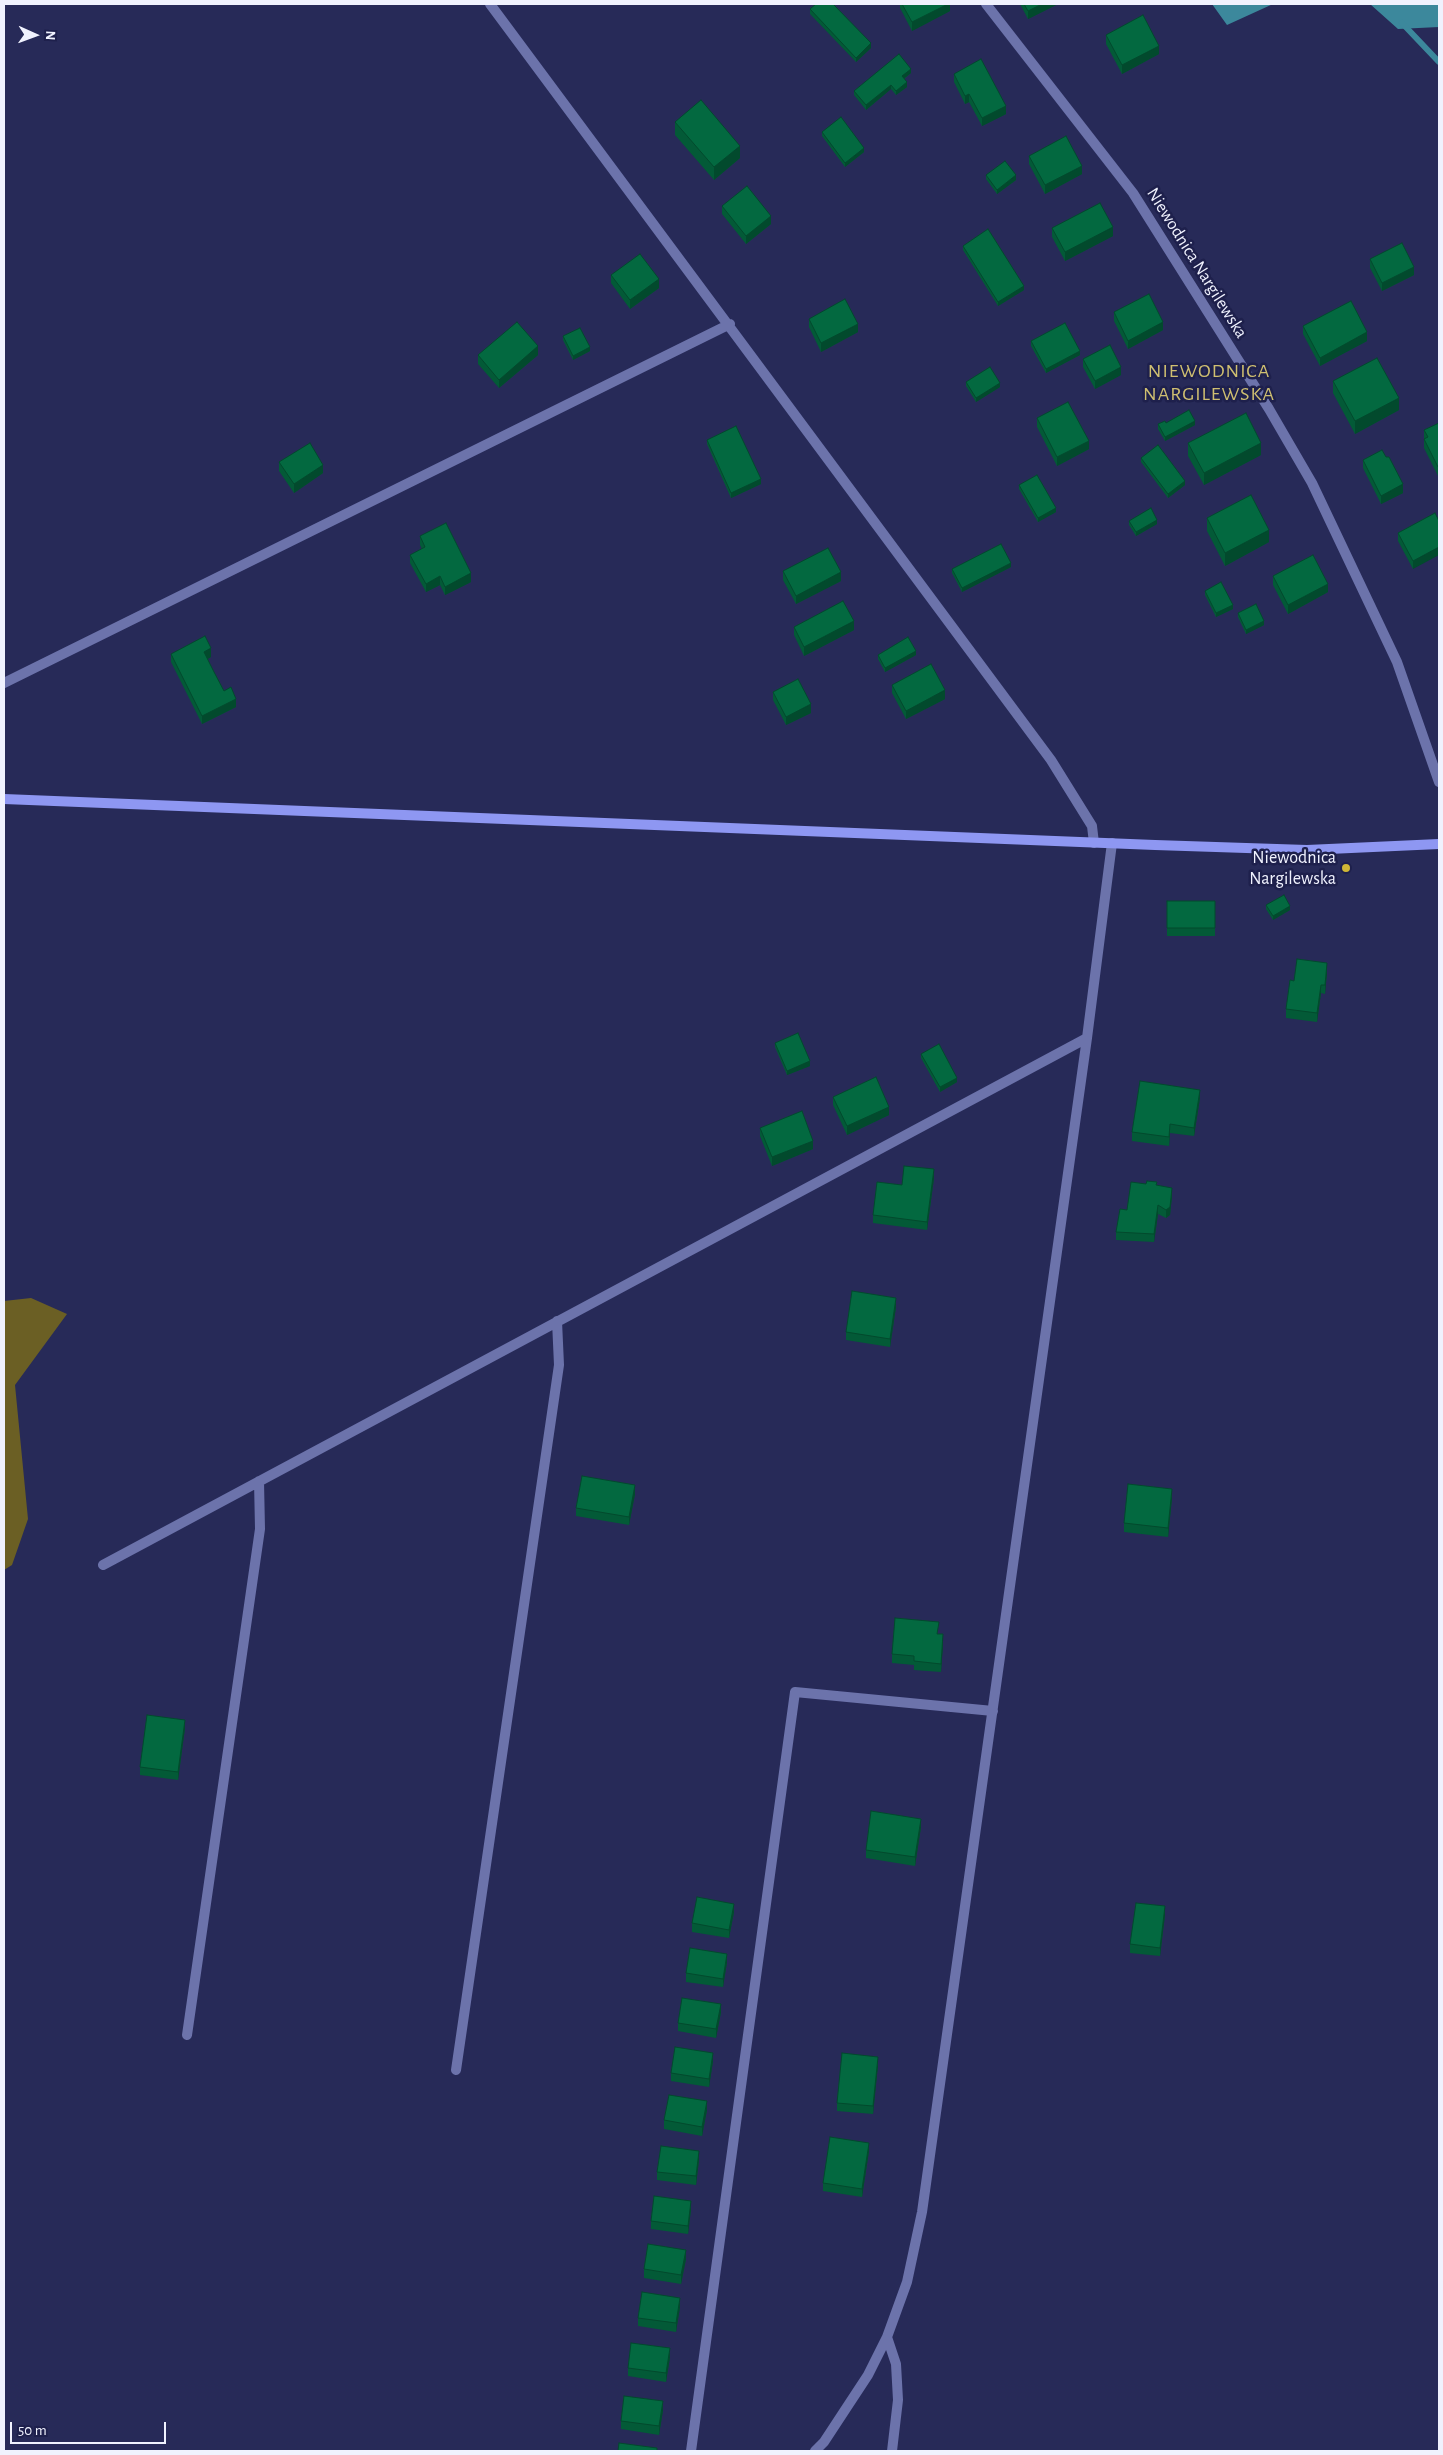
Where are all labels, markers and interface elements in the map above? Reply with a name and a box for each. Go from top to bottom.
north arrow [10,10,60,60]
text: N [43,30,57,41]
street label: Niewodnica Nargilewska [1142,184,1252,342]
district label: NIEWODNICA NARGILEWSKA [1142,359,1276,406]
place label: Niewodnica Nargilewska [1249,847,1336,890]
marker: Niewodnica Nargilewska [1340,862,1352,874]
scale bar [12,2412,169,2444]
text: 50 m [18,2423,47,2438]

